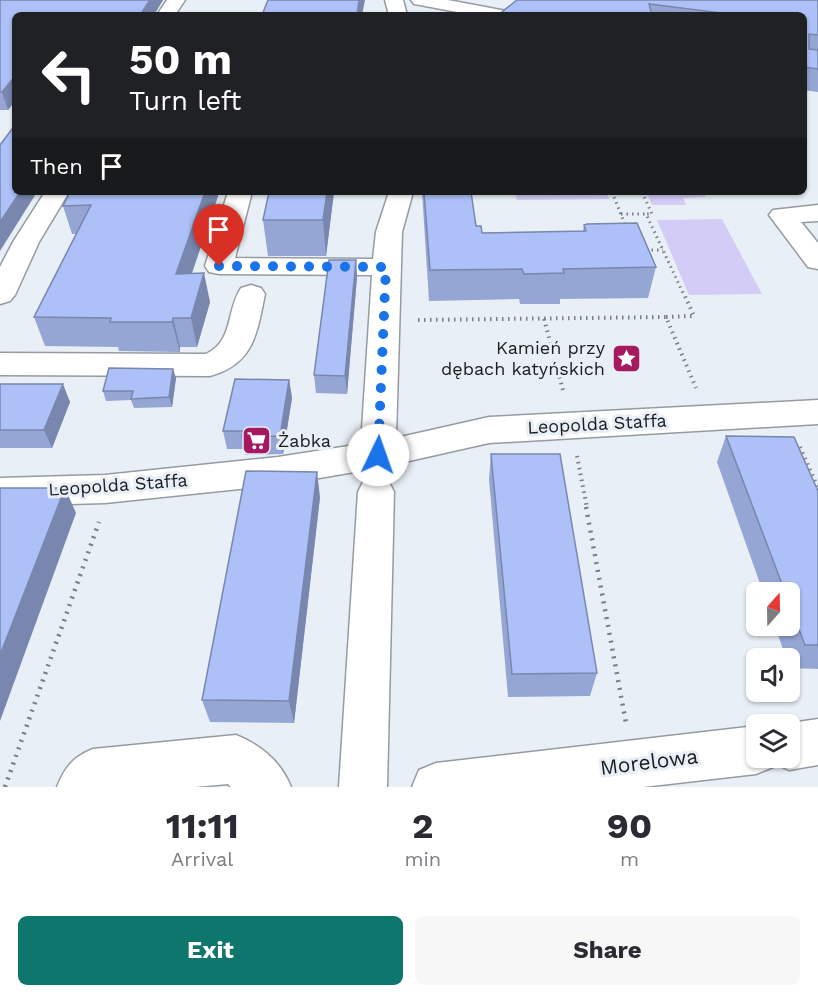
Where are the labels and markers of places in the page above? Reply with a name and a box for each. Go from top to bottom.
pin [193,204,244,266]
place label: Kamień przy dębach katyńskich [441,337,606,379]
place icon: Kamień przy dębach katyńskich [610,342,642,374]
supermarket icon: Żabka [241,425,273,457]
place label: Żabka [278,430,331,451]

